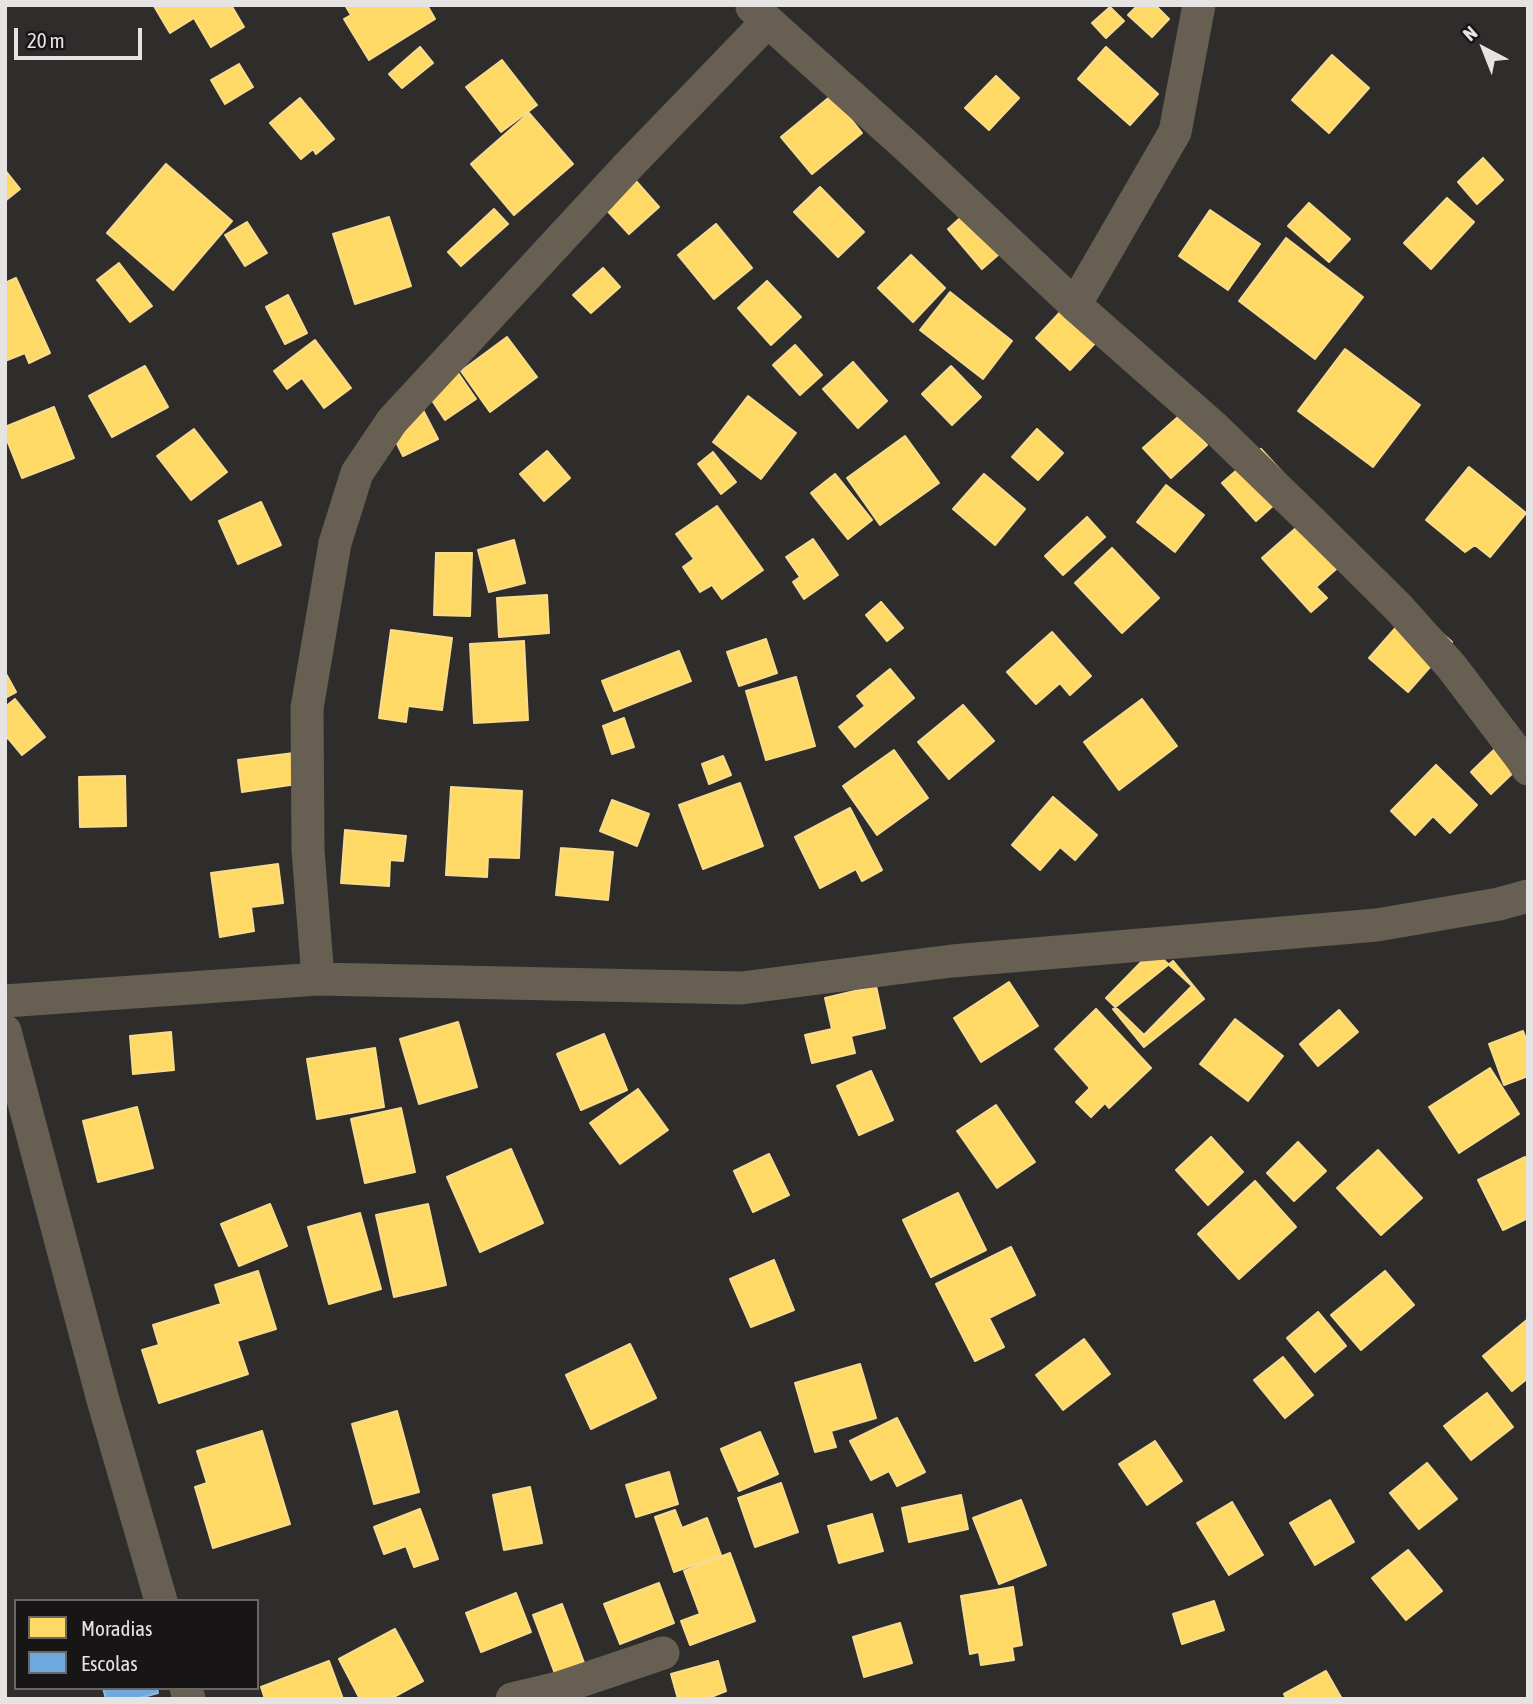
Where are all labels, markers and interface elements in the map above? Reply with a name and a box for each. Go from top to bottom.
scale bar [18,14,145,58]
north arrow [1449,14,1519,84]
text: N [1458,21,1481,45]
text: 20 m [27,28,65,52]
legend [14,1599,259,1690]
text: Moradias [81,1616,152,1640]
text: Escolas [81,1651,138,1675]

